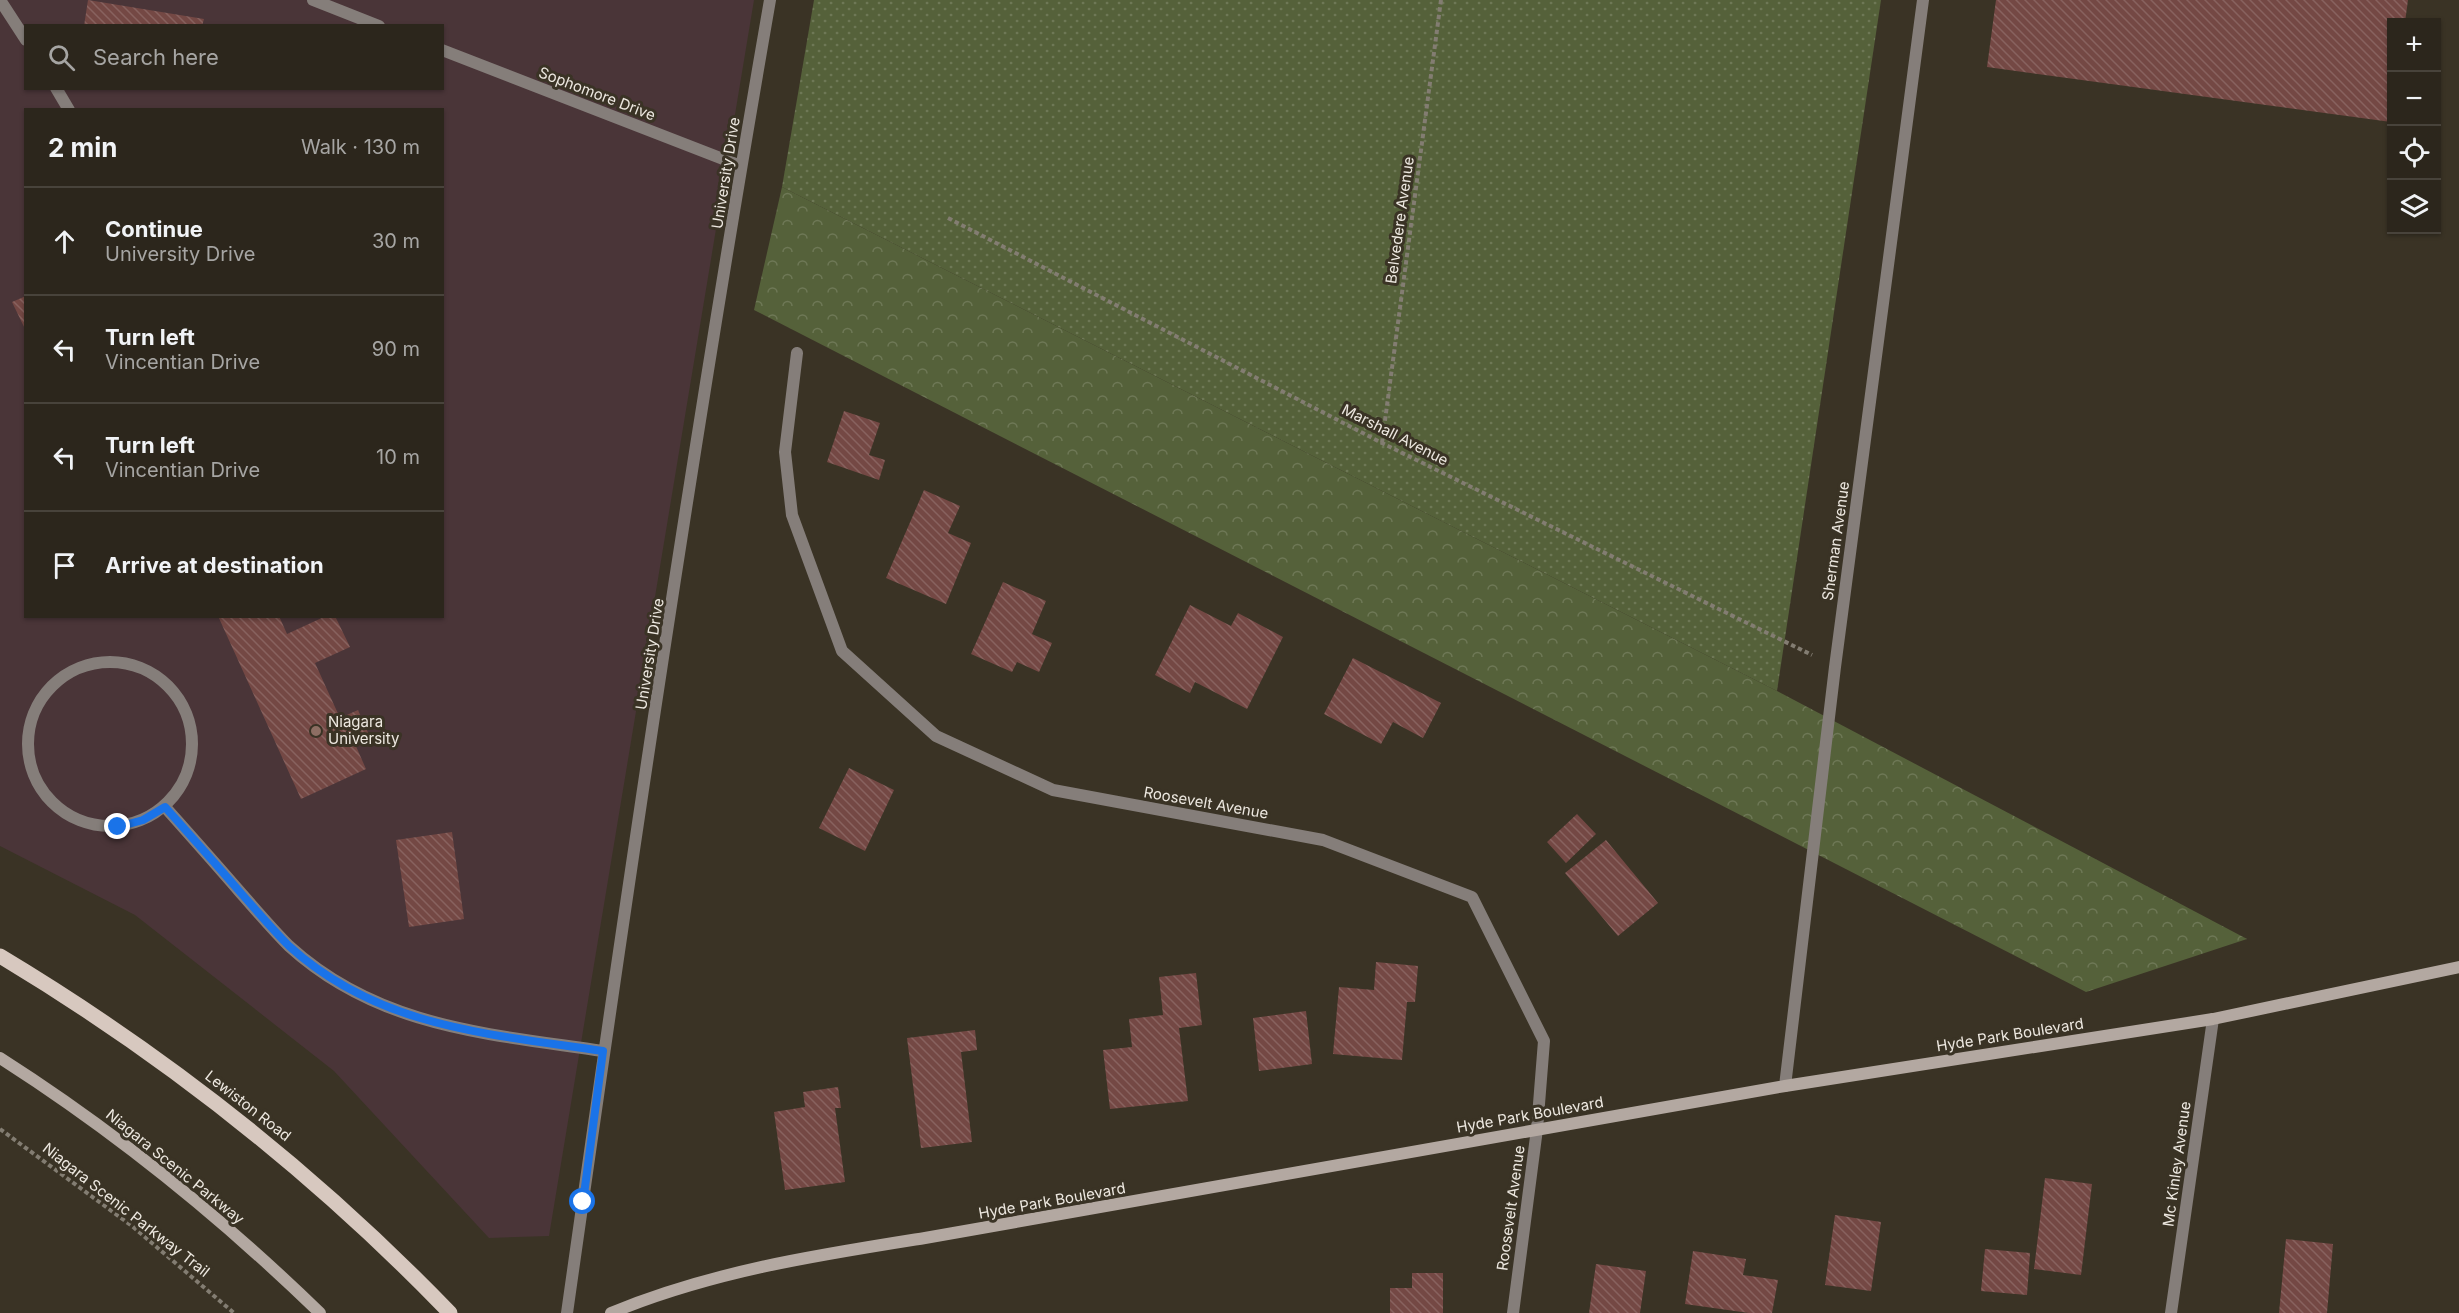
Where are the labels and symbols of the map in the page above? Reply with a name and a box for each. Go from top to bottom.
street label: Sophomore Drive [536,63,658,125]
street label: University Drive [707,116,744,230]
street label: Belvedere Avenue [1381,155,1418,285]
street label: Marshall Avenue [1339,400,1452,470]
street label: Sherman Avenue [1818,480,1853,602]
street label: University Drive [631,597,668,711]
place label: Niagara University [328,712,400,748]
marker: Niagara University [309,724,323,738]
street label: Roosevelt Avenue [1142,782,1270,823]
route end [104,813,130,839]
street label: Hyde Park Boulevard [1935,1013,2085,1056]
street label: Lewiston Road [202,1066,295,1145]
street label: Hyde Park Boulevard [1455,1092,1605,1137]
street label: Mc Kinley Avenue [2158,1100,2195,1228]
street label: Niagara Scenic Parkway [102,1105,249,1229]
street label: Niagara Scenic Parkway Trail [39,1138,214,1281]
street label: Roosevelt Avenue [1492,1144,1529,1272]
street label: Hyde Park Boulevard [977,1178,1127,1223]
route start [569,1188,595,1214]

